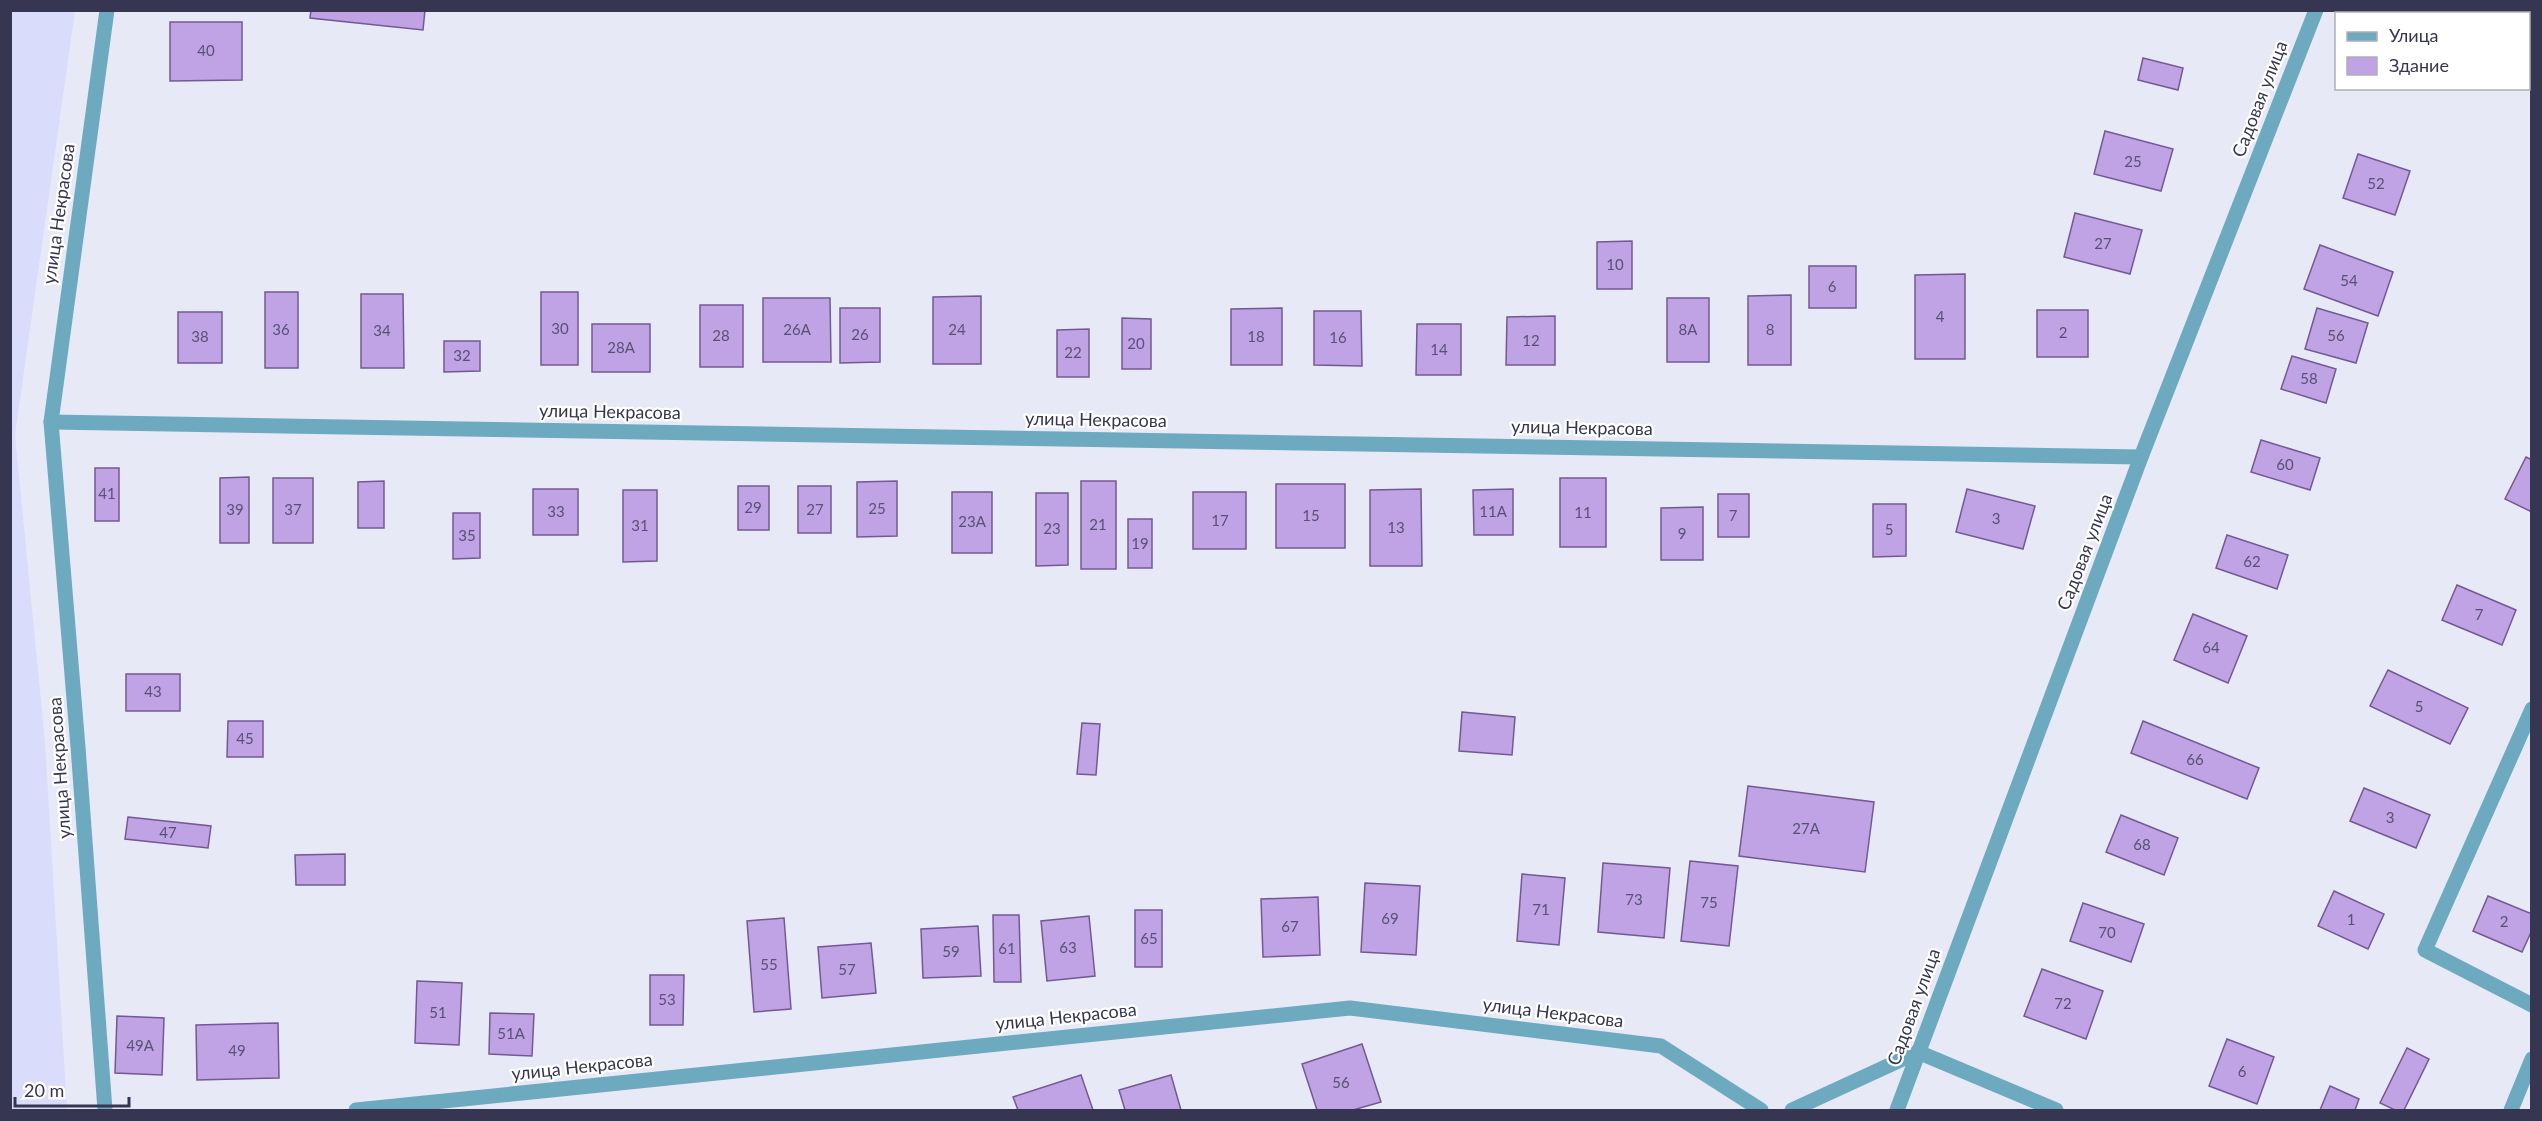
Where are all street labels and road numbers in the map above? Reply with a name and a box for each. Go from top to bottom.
street label: Садовая улица [2227,37,2291,160]
street label: улица Некрасова [37,142,79,286]
street label: улица Некрасова [539,399,681,423]
street label: улица Некрасова [1025,407,1167,431]
street label: улица Некрасова [1511,415,1653,439]
street label: Садовая улица [2052,490,2116,613]
street label: улица Некрасова [43,697,75,839]
street label: Садовая улица [1882,945,1944,1068]
street label: улица Некрасова [1482,992,1625,1032]
street label: улица Некрасова [994,998,1137,1034]
street label: улица Некрасова [510,1048,653,1084]

